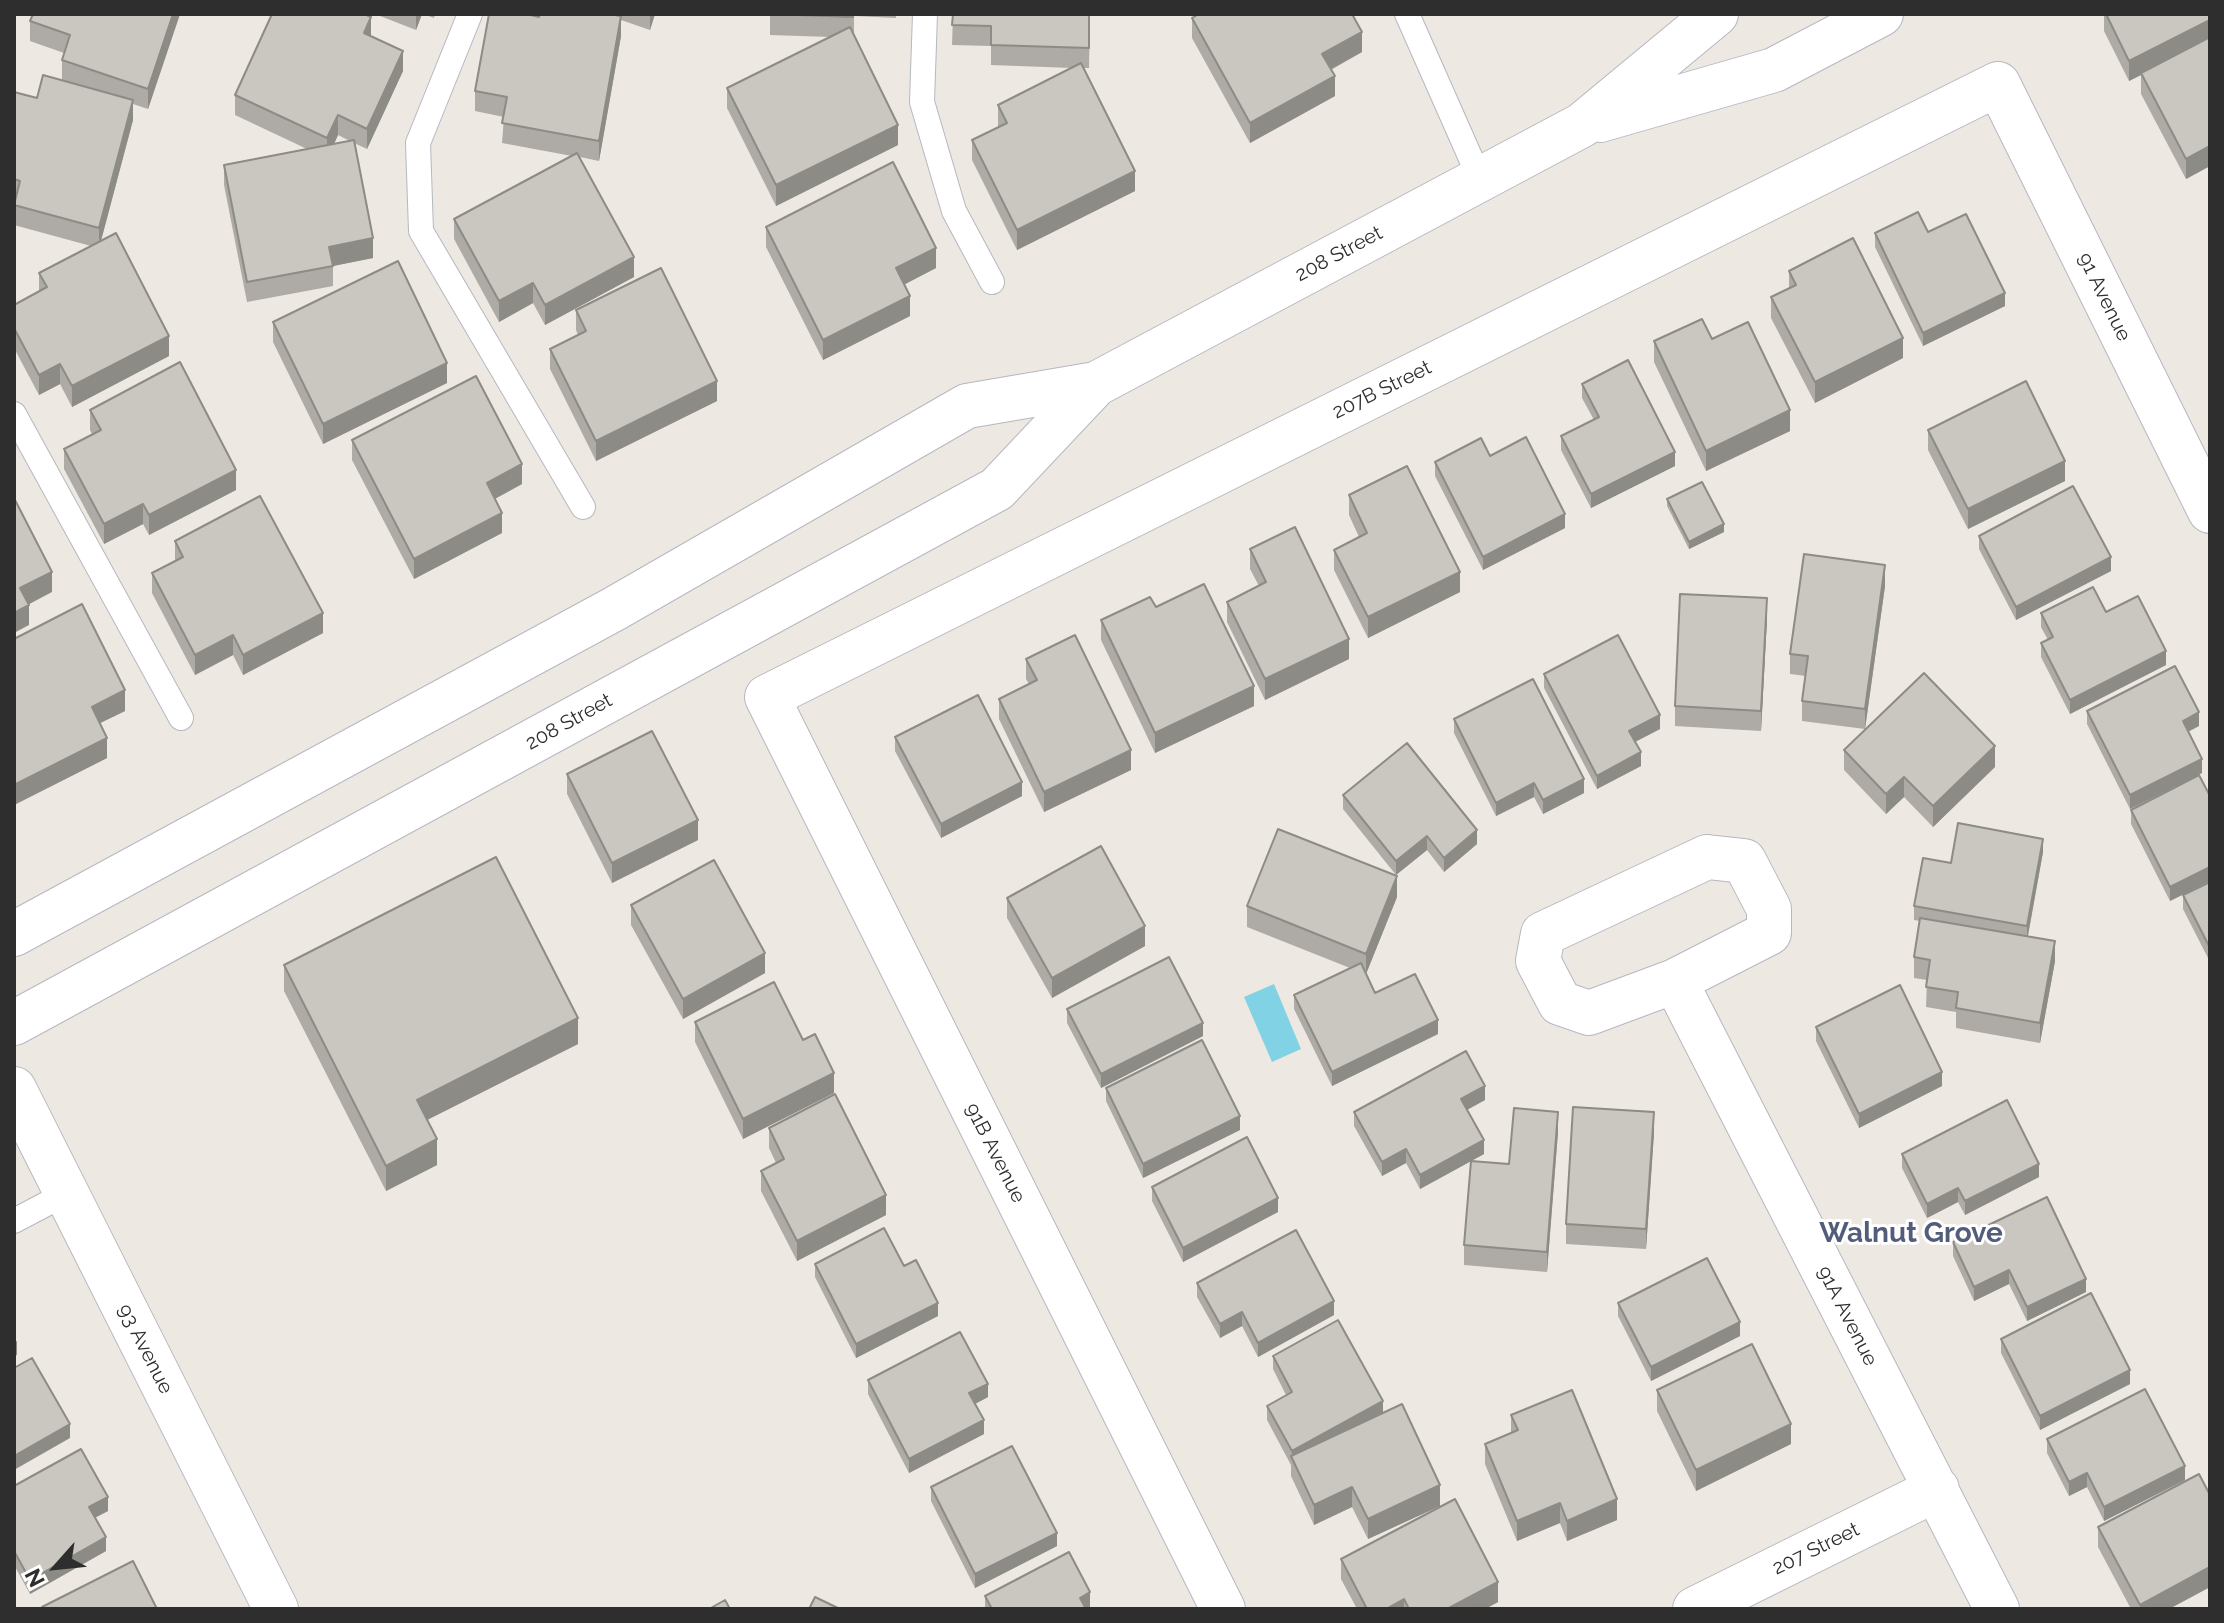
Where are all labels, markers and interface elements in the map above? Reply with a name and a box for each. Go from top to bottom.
street label: 208 Street [1291,221,1387,287]
street label: 91 Avenue [2072,249,2136,345]
street label: 207B Street [1329,356,1435,424]
street label: 208 Street [522,688,616,756]
street label: 91B Avenue [960,1099,1030,1207]
district label: Walnut Grove [1819,1217,2003,1251]
street label: 91A Avenue [1812,1262,1882,1370]
street label: 93 Avenue [112,1300,178,1398]
street label: 207 Street [1769,1518,1863,1580]
north arrow [16,1527,96,1607]
text: N [19,1565,50,1591]

